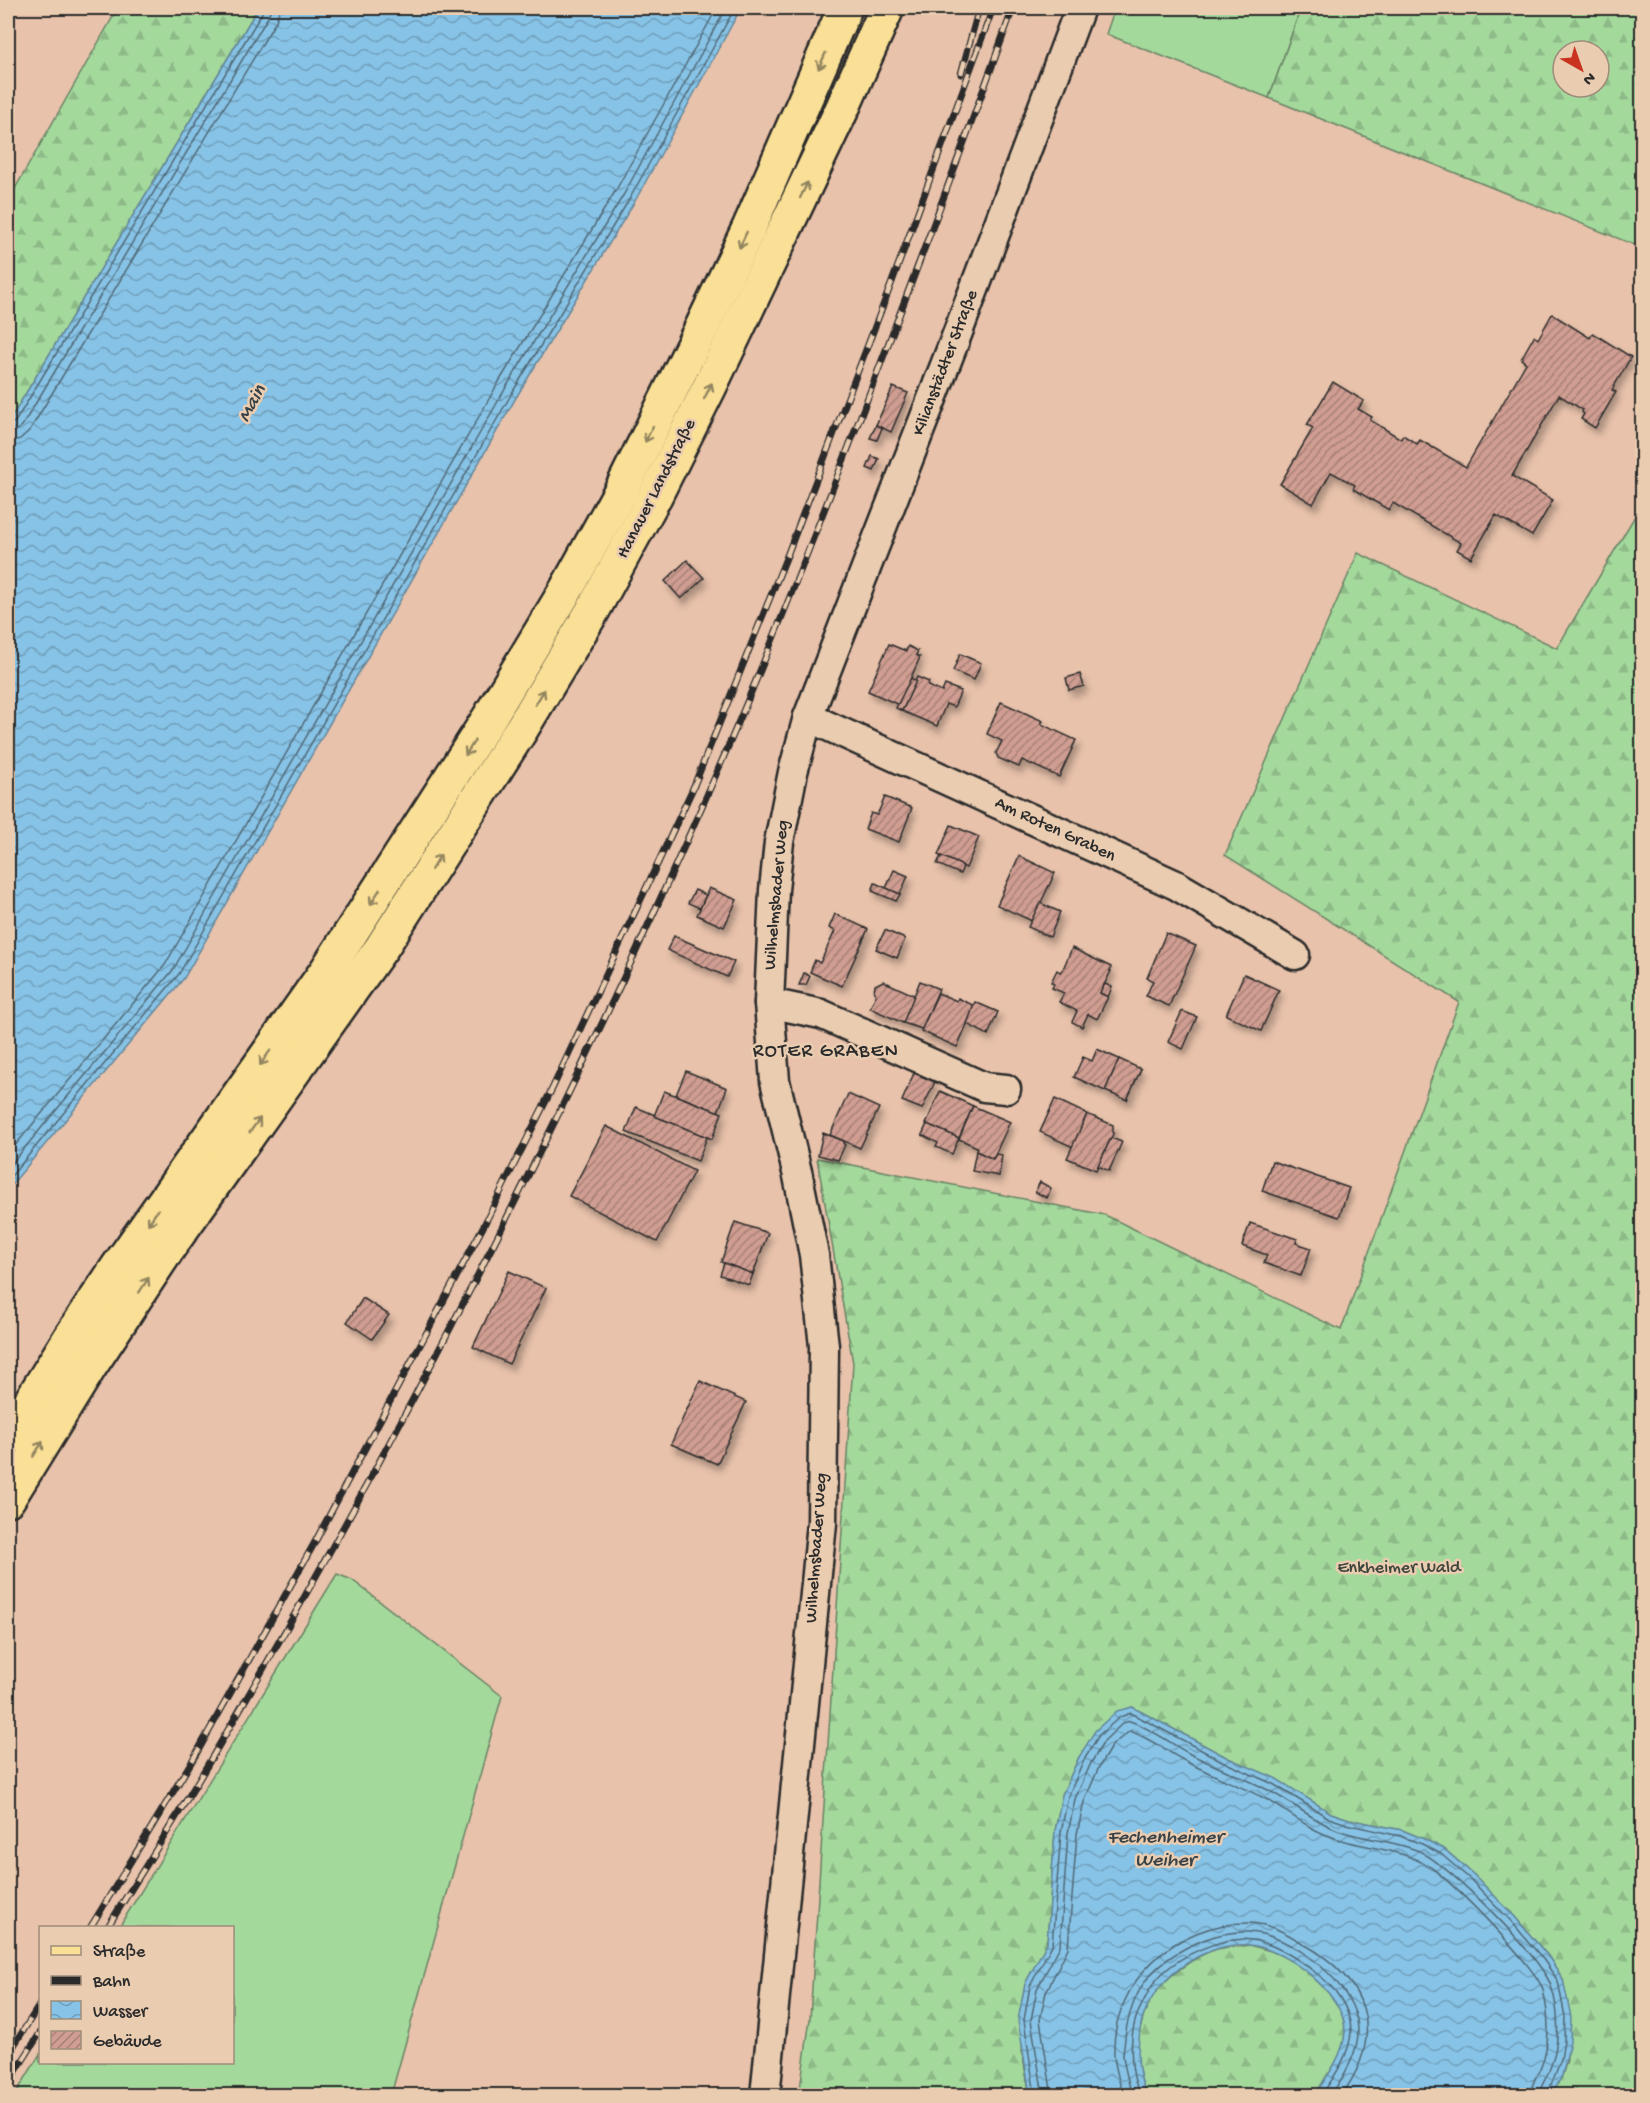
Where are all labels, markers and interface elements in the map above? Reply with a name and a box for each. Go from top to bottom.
north arrow [1551,39,1611,99]
one-way arrow [816,51,827,70]
text: N [1578,67,1599,89]
one-way arrow [798,182,810,200]
one-way arrow [737,230,749,248]
street label: Kilianstädter Straße [909,287,984,439]
water label: Main [234,381,272,427]
one-way arrow [702,382,714,400]
street label: Hanauer Landstraße [613,415,702,562]
one-way arrow [643,425,655,443]
one-way arrow [535,689,547,706]
one-way arrow [464,739,476,756]
street label: Am Roten Graben [991,793,1119,867]
street label: Wilhelmsbader Weg [760,819,794,971]
one-way arrow [430,854,443,871]
one-way arrow [369,888,381,904]
district label: ROTER GRABEN [753,1041,899,1064]
one-way arrow [259,1049,271,1065]
one-way arrow [249,1117,261,1133]
one-way arrow [147,1209,159,1225]
one-way arrow [138,1277,150,1294]
one-way arrow [33,1441,45,1458]
street label: Wilhelmsbader Weg [801,1472,833,1624]
park label: Enkheimer Wald [1337,1558,1462,1579]
water label: Fechenheimer Weiher [1108,1827,1226,1873]
legend [39,1926,234,2064]
text: Straße [93,1942,146,1963]
text: Bahn [92,1972,131,1993]
text: Wasser [93,2002,149,2023]
text: Gebäude [93,2032,162,2053]

